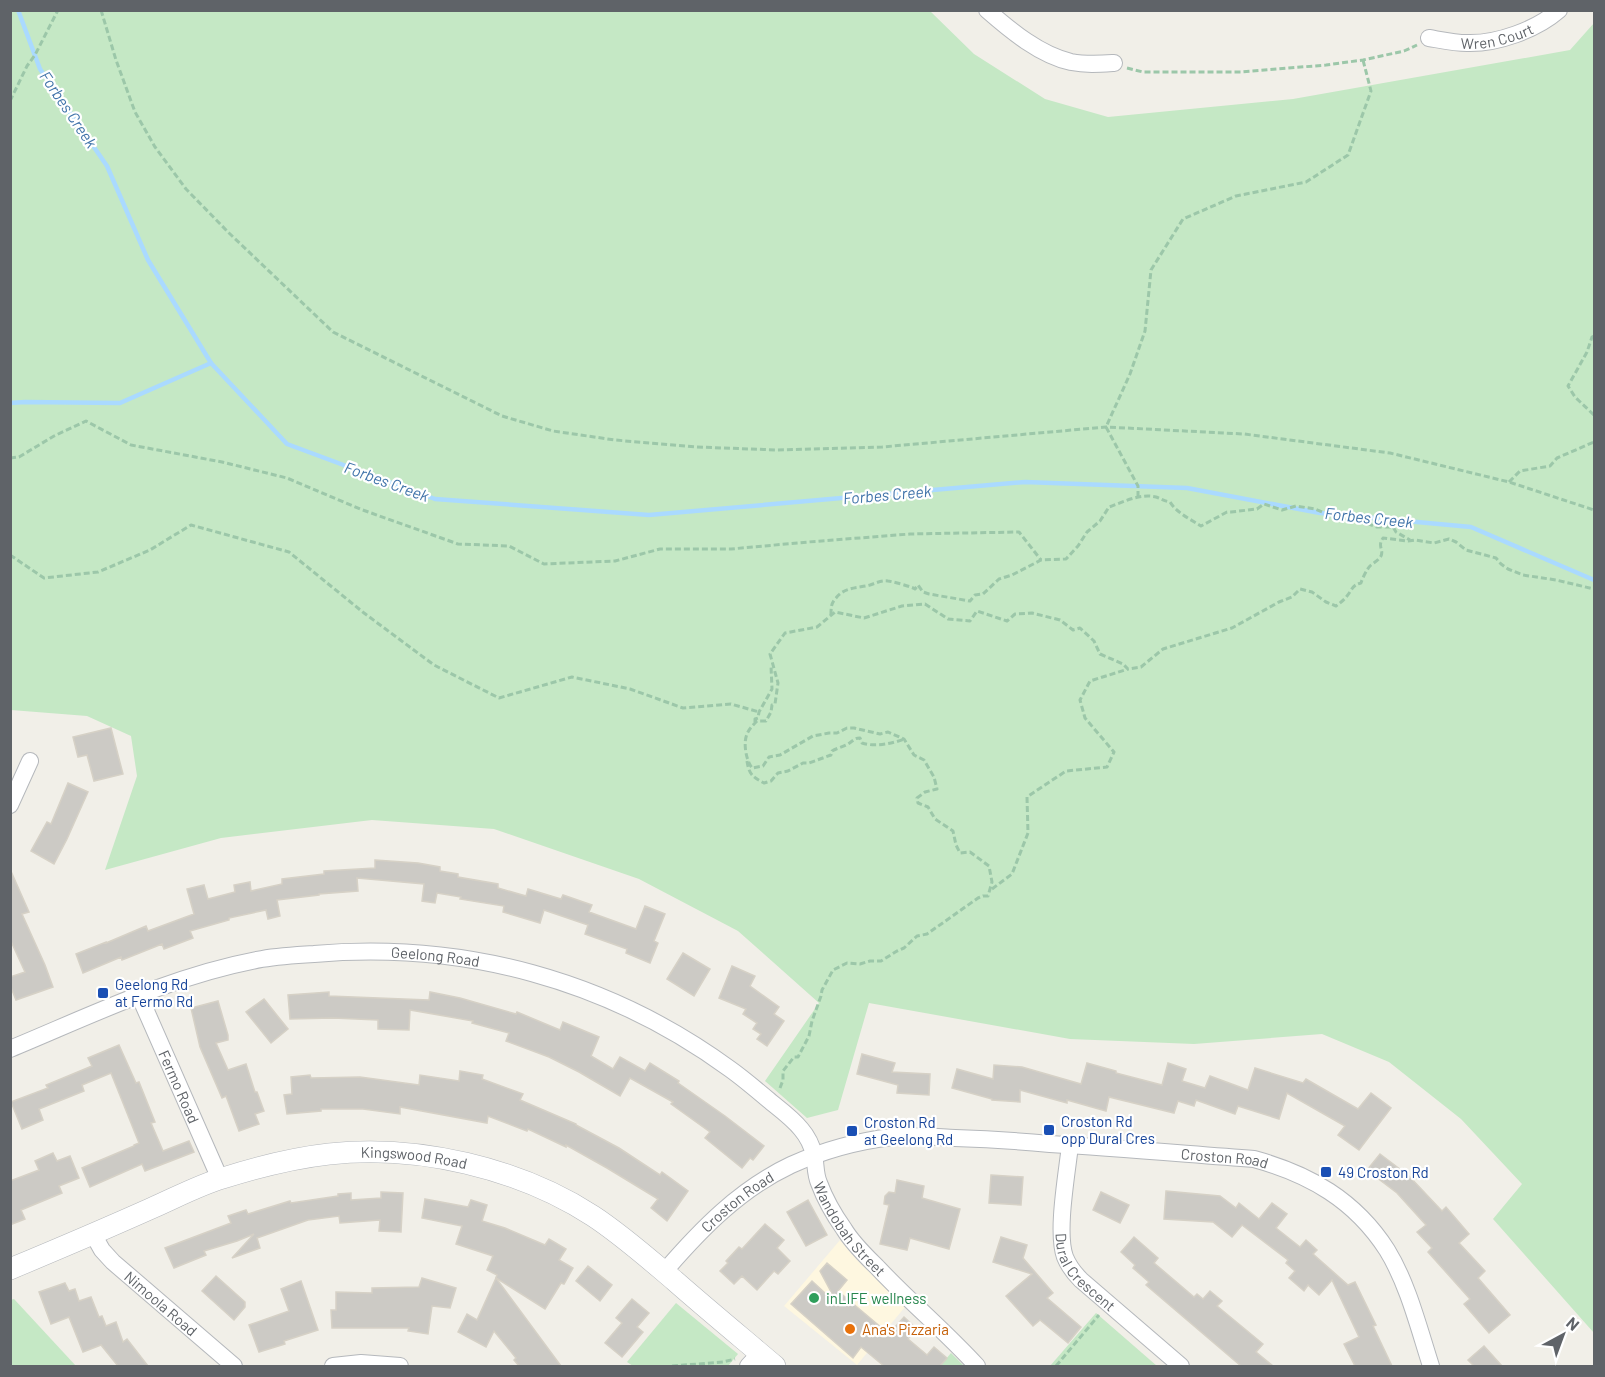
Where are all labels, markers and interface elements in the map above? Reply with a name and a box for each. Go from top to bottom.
street label: Wren Court [1460,19,1536,52]
water label: Forbes Creek [36,67,102,151]
water label: Forbes Creek [342,457,432,505]
water label: Forbes Creek [842,481,932,507]
water label: Forbes Creek [1324,503,1414,531]
street label: Geelong Road [391,943,481,970]
place label: Geelong Rd at Fermo Rd [115,975,193,1010]
marker: Geelong Rd at Fermo Rd [96,986,110,1000]
street label: Fermo Road [155,1047,203,1126]
place label: Croston Rd opp Dural Cres [1061,1112,1155,1147]
place label: Croston Rd at Geelong Rd [864,1113,953,1148]
marker: Croston Rd opp Dural Cres [1042,1123,1056,1137]
marker: Croston Rd at Geelong Rd [845,1124,859,1138]
street label: Kingswood Road [361,1143,469,1172]
street label: Croston Road [1180,1144,1271,1172]
place label: 49 Croston Rd [1338,1163,1429,1181]
marker: 49 Croston Rd [1319,1165,1333,1179]
street label: Croston Road [697,1167,777,1236]
street label: Wandobah Street [810,1179,890,1280]
street label: Dural Crescent [1052,1232,1119,1315]
street label: Nimoola Road [121,1267,201,1339]
place label: inLIFE wellness [826,1289,926,1307]
marker: inLIFE wellness [807,1291,821,1305]
north arrow [1533,1305,1593,1365]
text: N [1563,1313,1583,1334]
place label: Ana's Pizzaria [862,1320,949,1338]
marker: Ana's Pizzaria [843,1322,857,1336]

